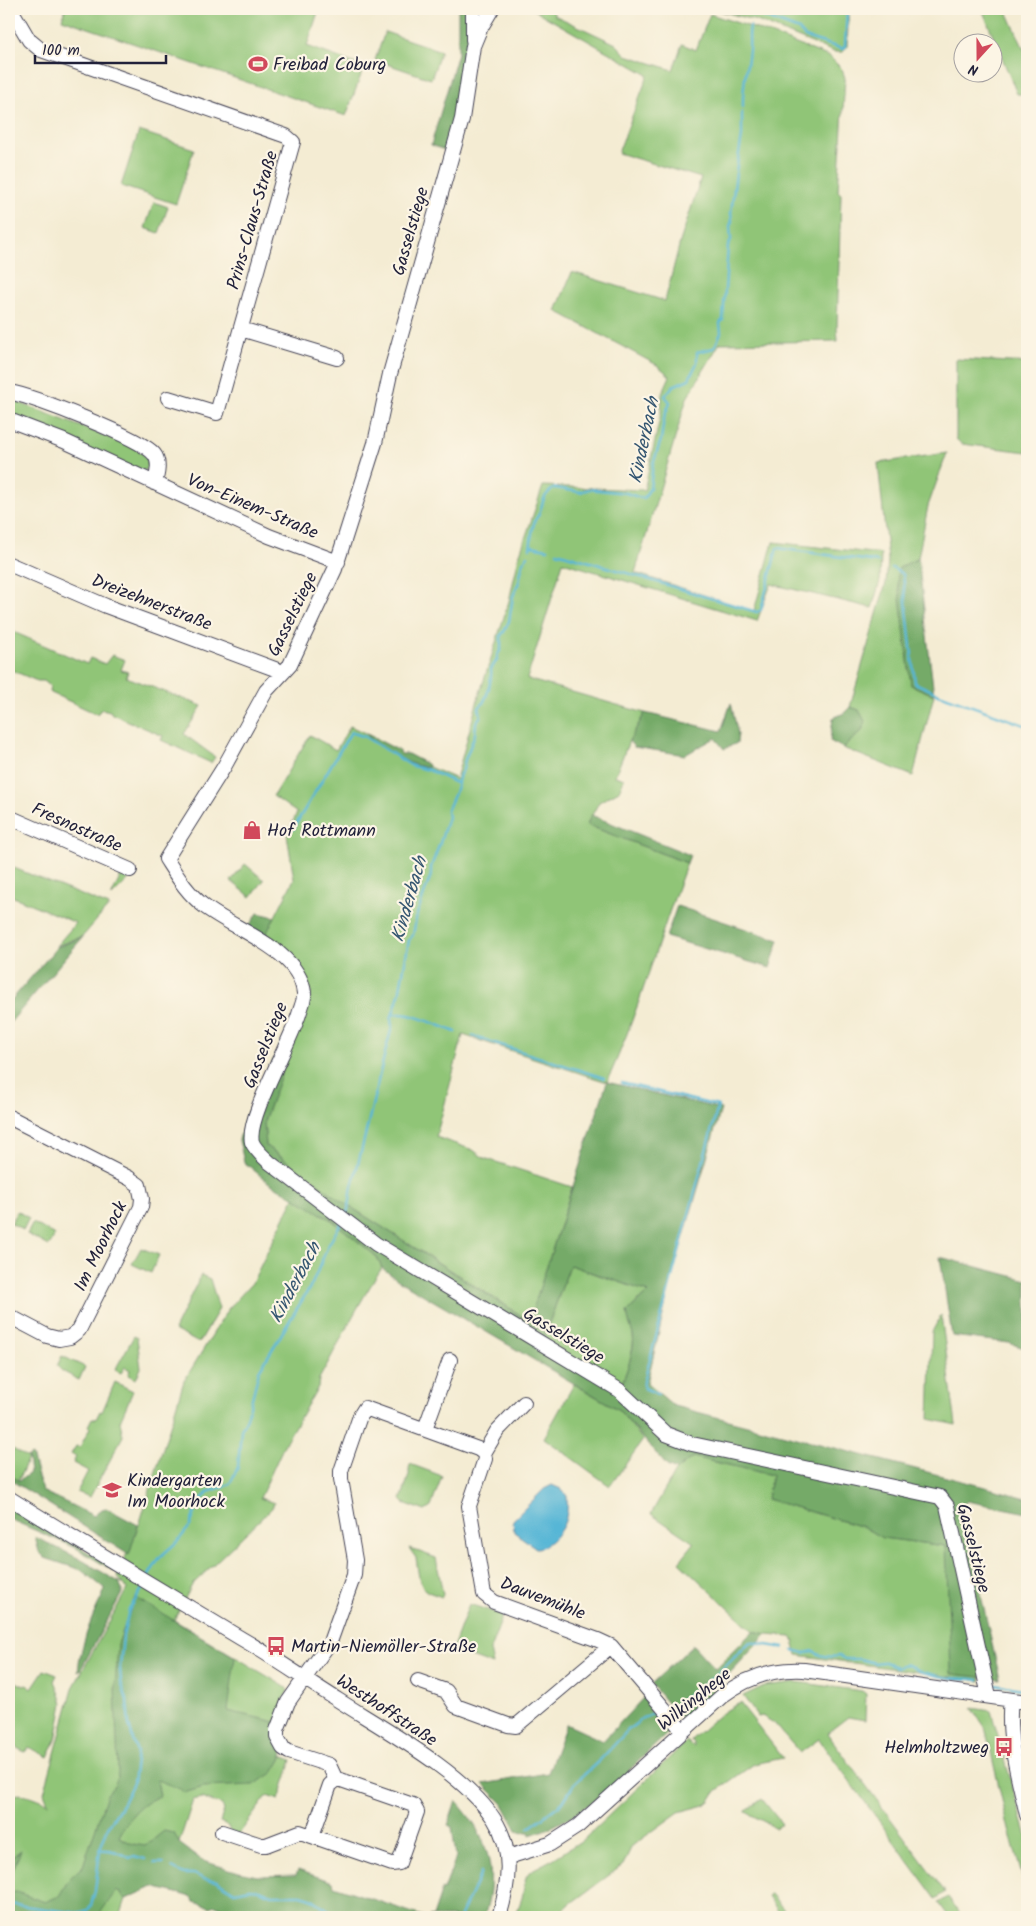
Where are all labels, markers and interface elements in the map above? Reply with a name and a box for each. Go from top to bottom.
scale bar [35,32,166,64]
north arrow [954,32,1004,82]
text: 100 m [42,39,80,63]
place label: Freibad Coburg [273,51,386,80]
sports icon: Freibad Coburg [247,53,269,75]
text: N [965,57,982,81]
street label: Prins-Claus-Straße [220,148,287,293]
street label: Gasselstiege [385,184,438,279]
water label: Kinderbach [621,393,669,486]
street label: Von-Einem-Straße [182,467,323,548]
street label: Dreizehnerstraße [87,567,216,640]
street label: Gasselstiege [260,567,326,662]
street label: Fresnostraße [26,795,126,861]
place label: Hof Rottmann [267,817,376,846]
shop icon: Hof Rottmann [241,819,263,841]
water label: Kinderbach [383,852,437,946]
street label: Gasselstiege [236,998,297,1093]
street label: Im Moorhock [67,1196,136,1297]
water label: Kinderbach [262,1236,330,1329]
street label: Gasselstiege [517,1300,610,1372]
place label: Kindergarten Im Moorhock [127,1467,225,1517]
school or university icon: Kindergarten Im Moorhock [101,1479,123,1501]
street label: Gasselstiege [947,1501,998,1596]
street label: Dauvemühle [495,1570,589,1629]
place label: Martin-Niemöller-Straße [291,1633,476,1662]
bus stop icon: Martin-Niemöller-Straße [265,1635,287,1657]
street label: Wilkinghege [652,1661,738,1739]
street label: Westhoffstraße [330,1668,443,1755]
place label: Helmholtzweg [884,1734,989,1763]
bus stop icon: Helmholtzweg [993,1736,1015,1758]

